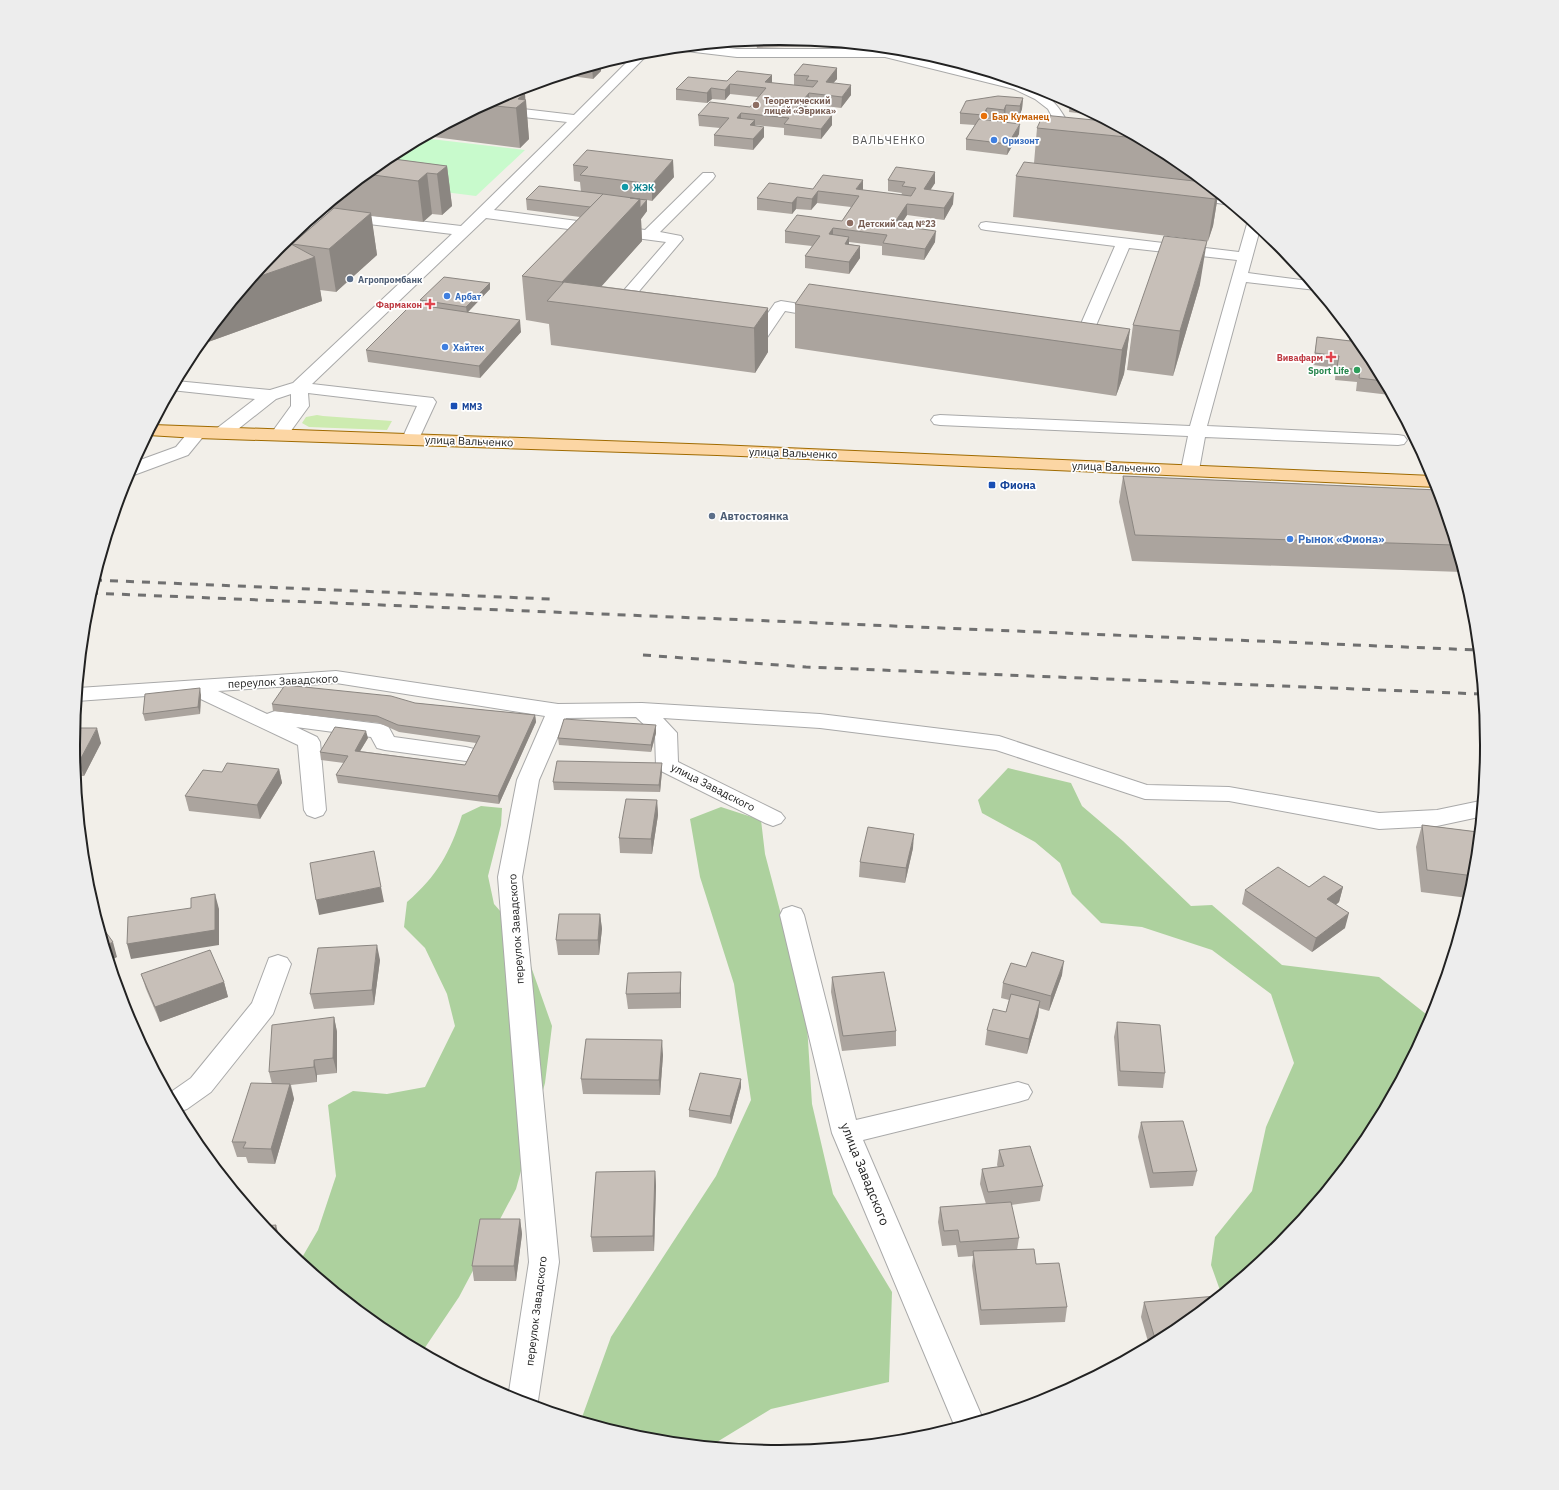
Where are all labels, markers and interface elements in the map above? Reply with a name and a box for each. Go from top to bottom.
place label: Теоретический лицей «Эврика» [764,95,836,116]
marker: Теоретический лицей «Эврика» [751,100,761,110]
marker: Бар Куманец [979,111,989,121]
place label: Бар Куманец [992,111,1050,122]
district label: ВАЛЬЧЕНКО [852,133,926,147]
marker: Оризонт [989,135,999,145]
place label: Оризонт [1002,135,1040,146]
marker: ЖЭК [620,182,630,192]
place label: ЖЭК [633,182,654,193]
marker: Детский сад №23 [845,218,855,228]
place label: Детский сад №23 [858,218,936,229]
marker: Агропромбанк [345,274,355,284]
place label: Агропромбанк [358,274,422,285]
marker: Арбат [442,291,452,301]
place label: Арбат [455,291,482,302]
place label: Фармакон [376,299,422,310]
marker: Фармакон [425,299,435,309]
marker: Хайтек [440,342,450,352]
place label: Хайтек [453,342,484,353]
place label: Вивафарм [1277,352,1323,363]
marker: Вивафарм [1326,352,1336,362]
place label: Sport Life [1308,365,1349,376]
marker: Sport Life [1352,365,1362,375]
marker: ММЗ [449,401,459,411]
place label: ММЗ [462,401,483,412]
street label: улица Вальченко [425,432,513,450]
street label: улица Вальченко [749,444,837,462]
street label: улица Вальченко [1072,458,1160,476]
place label: Фиона [1000,478,1036,492]
marker: Фиона [987,480,997,490]
place label: Автостоянка [720,509,789,523]
marker: Автостоянка [707,511,717,521]
place label: Рынок «Фиона» [1298,532,1384,546]
marker: Рынок «Фиона» [1285,534,1295,544]
street label: переулок Завадского [227,671,339,691]
street label: улица Завадского [669,760,757,814]
street label: переулок Завадского [505,873,527,985]
street label: улица Завадского [837,1120,893,1228]
street label: переулок Завадского [522,1255,550,1367]

